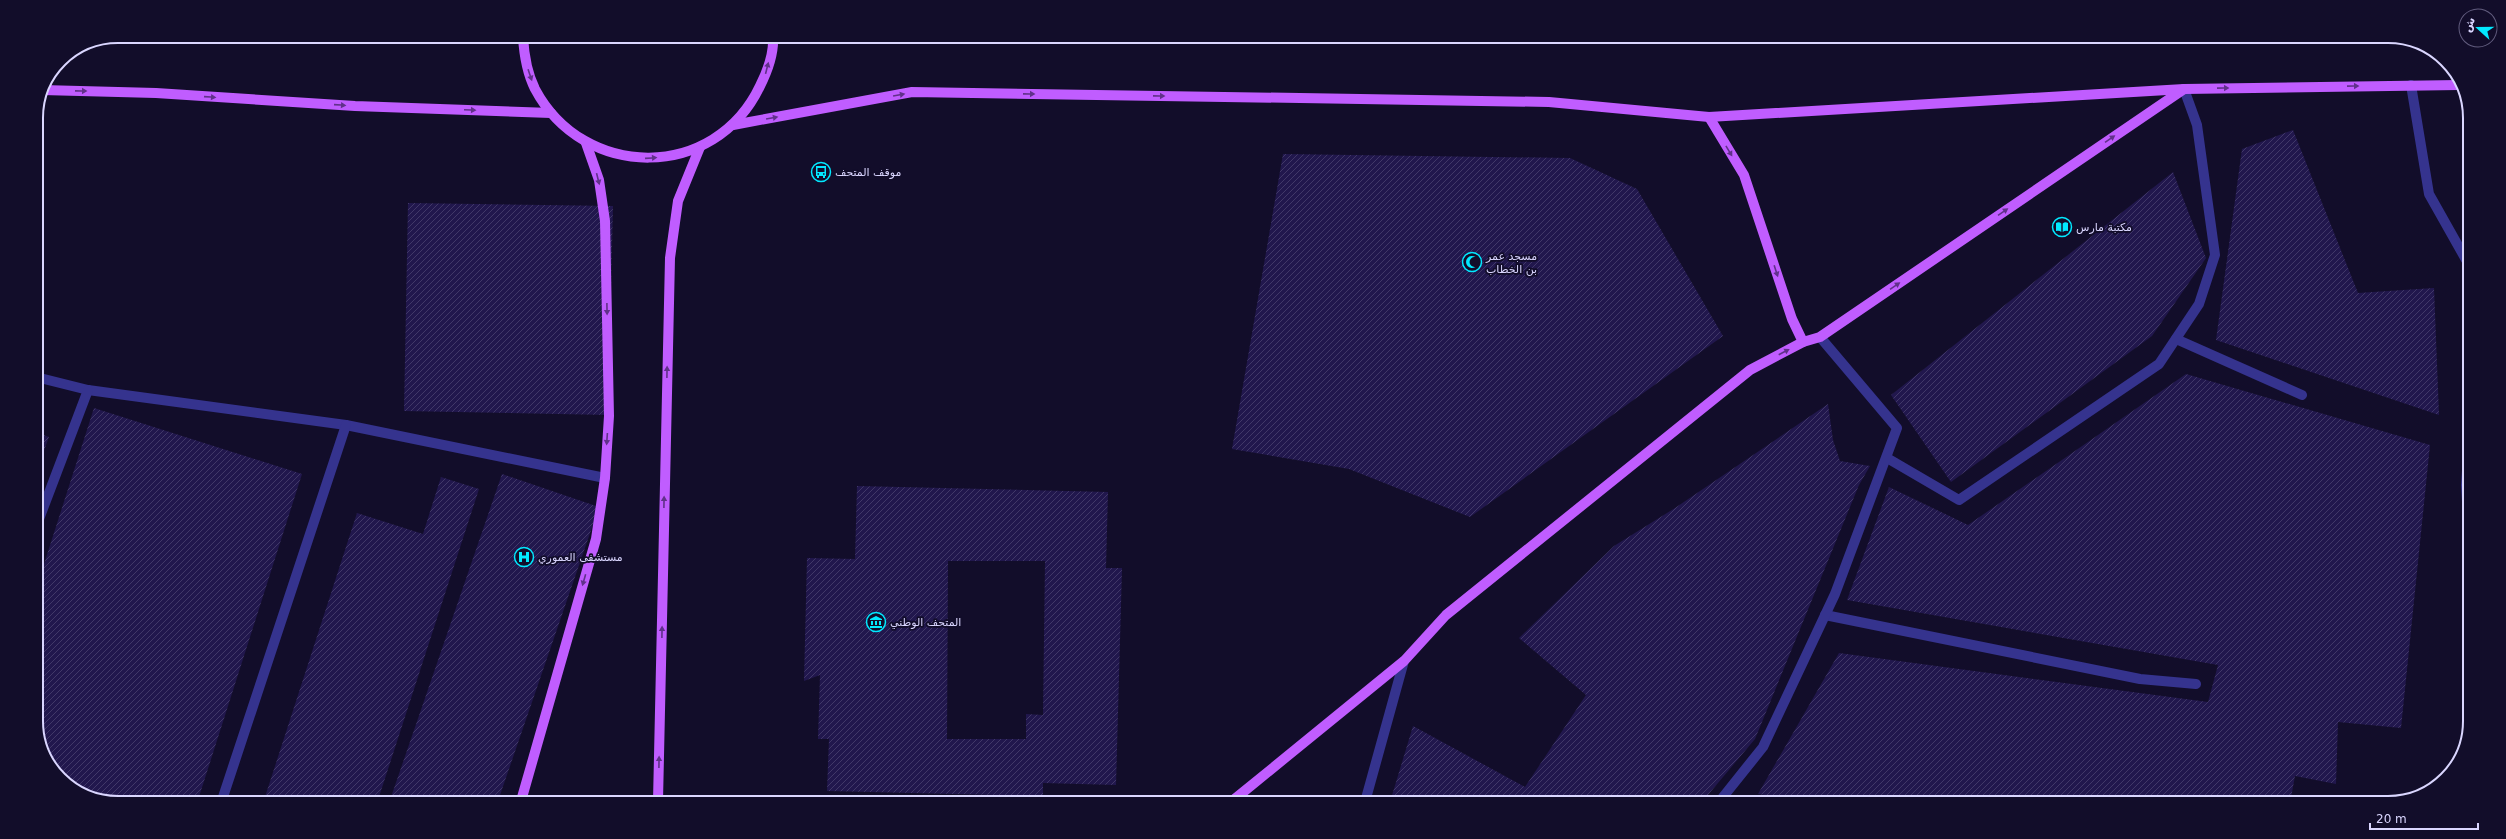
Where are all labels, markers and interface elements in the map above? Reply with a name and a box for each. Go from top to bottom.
north arrow [2458,8,2498,48]
text: ش [2460,15,2478,34]
one-way arrow [765,62,771,74]
one-way arrow [527,69,533,81]
one-way arrow [2347,83,2360,89]
one-way arrow [2217,85,2230,91]
one-way arrow [75,88,88,94]
one-way arrow [1023,91,1036,97]
one-way arrow [893,92,906,98]
one-way arrow [204,93,216,100]
one-way arrow [1153,93,1166,99]
one-way arrow [334,102,346,109]
one-way arrow [464,107,476,114]
one-way arrow [765,115,778,121]
one-way arrow [2105,135,2115,143]
one-way arrow [1726,145,1733,157]
one-way arrow [645,155,657,162]
bus stop icon: موقف المتحف [810,161,832,183]
place label: موقف المتحف [835,166,901,179]
one-way arrow [596,173,602,186]
one-way arrow [1997,209,2009,216]
library icon: مكتبة مارس [2051,216,2073,238]
place label: مكتبة مارس [2076,221,2132,234]
place label: مسجد عمر بن الخطاب [1485,250,1537,276]
mosque icon: مسجد عمر بن الخطاب [1461,251,1483,273]
one-way arrow [1773,266,1779,278]
one-way arrow [1890,282,1901,290]
one-way arrow [604,303,610,316]
one-way arrow [1779,348,1790,355]
one-way arrow [664,365,670,378]
one-way arrow [604,433,611,445]
one-way arrow [661,496,668,508]
hospital icon: مستشفى العموري [513,546,535,568]
place label: مستشفى العموري [538,551,623,564]
one-way arrow [581,575,587,587]
museum icon: المتحف الوطني [865,611,887,633]
place label: المتحف الوطني [890,616,961,629]
one-way arrow [658,626,665,638]
one-way arrow [656,755,662,768]
scale bar [2370,805,2478,831]
text: 20 m [2376,812,2407,826]

